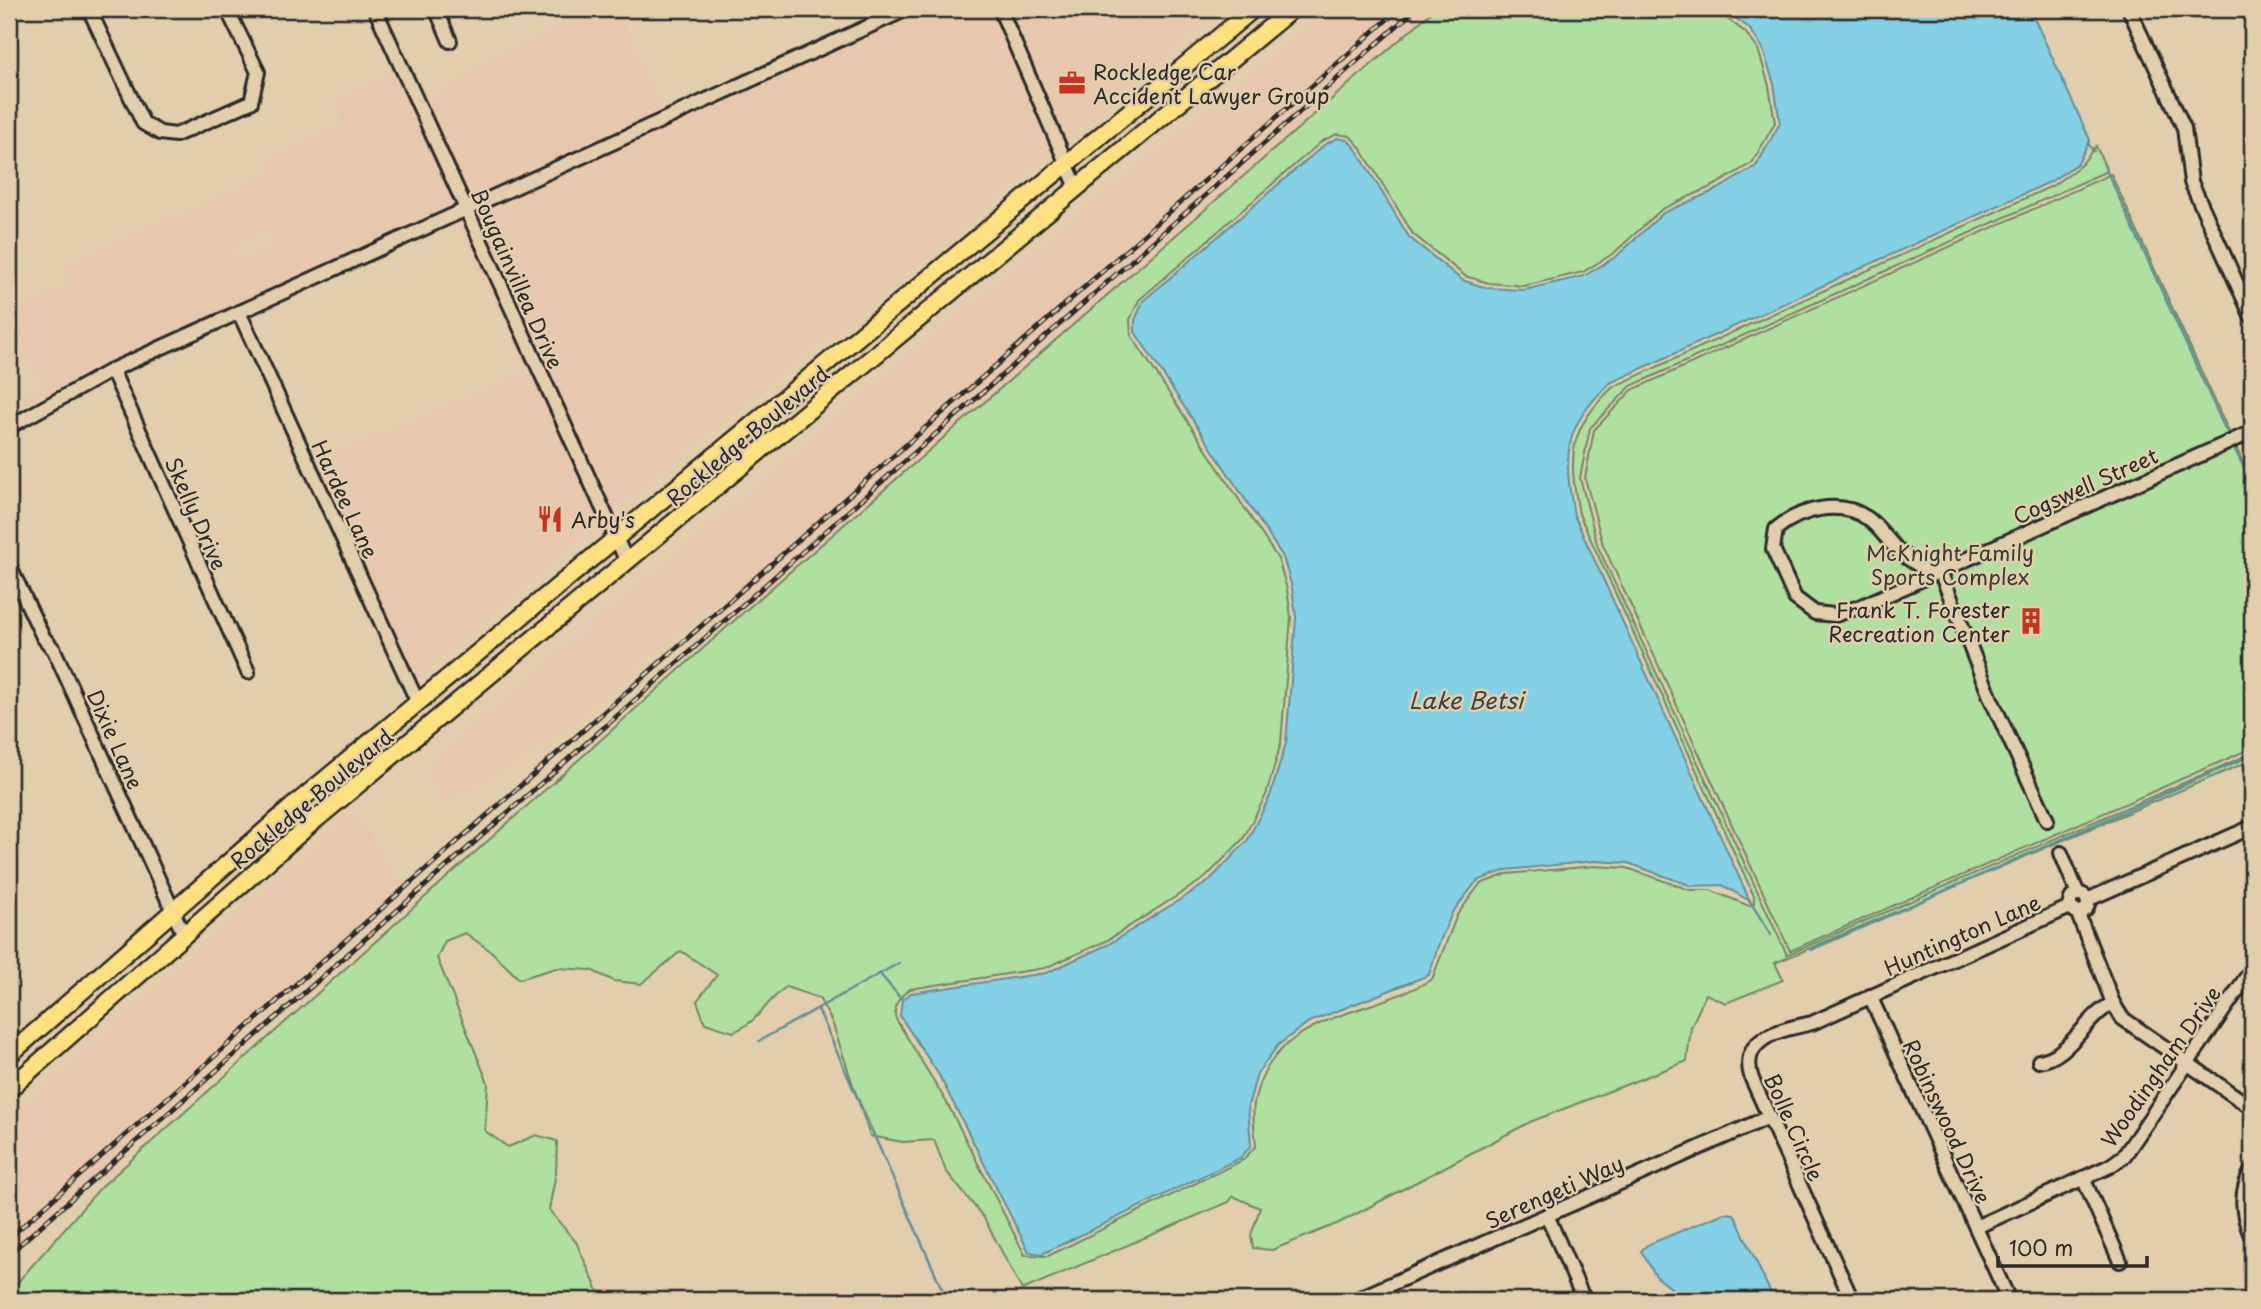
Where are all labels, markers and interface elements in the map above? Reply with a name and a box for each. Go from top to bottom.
place label: Rockledge Car Accident Lawyer Group [1093,55,1329,111]
office icon: Rockledge Car Accident Lawyer Group [1057,68,1087,98]
street label: Bougainvillea Drive [464,182,572,374]
street label: Rockledge Boulevard [659,357,835,513]
street label: Hardee Lane [304,434,388,564]
street label: Cogswell Street [2007,439,2163,531]
street label: Skelly Drive [158,451,236,575]
place label: Arby's [571,503,635,535]
restaurant icon: Arby's [535,504,565,534]
park label: McKnight Family Sports Complex [1866,536,2034,592]
place label: Frank T. Forester Recreation Center [1828,593,2010,649]
building icon: Frank T. Forester Recreation Center [2016,606,2046,636]
water label: Lake Betsi [1409,682,1527,717]
street label: Dixie Lane [80,684,152,794]
street label: Rockledge Boulevard [223,720,399,876]
street label: Huntington Lane [1879,885,2045,983]
street label: Woodingham Drive [2092,979,2228,1153]
street label: Robinswood Drive [1896,1033,2000,1209]
street label: Bolle Circle [1757,1068,1833,1186]
street label: Serengeti Way [1480,1146,1628,1236]
scale bar [1998,1225,2147,1269]
text: 100 m [2009,1231,2073,1263]

